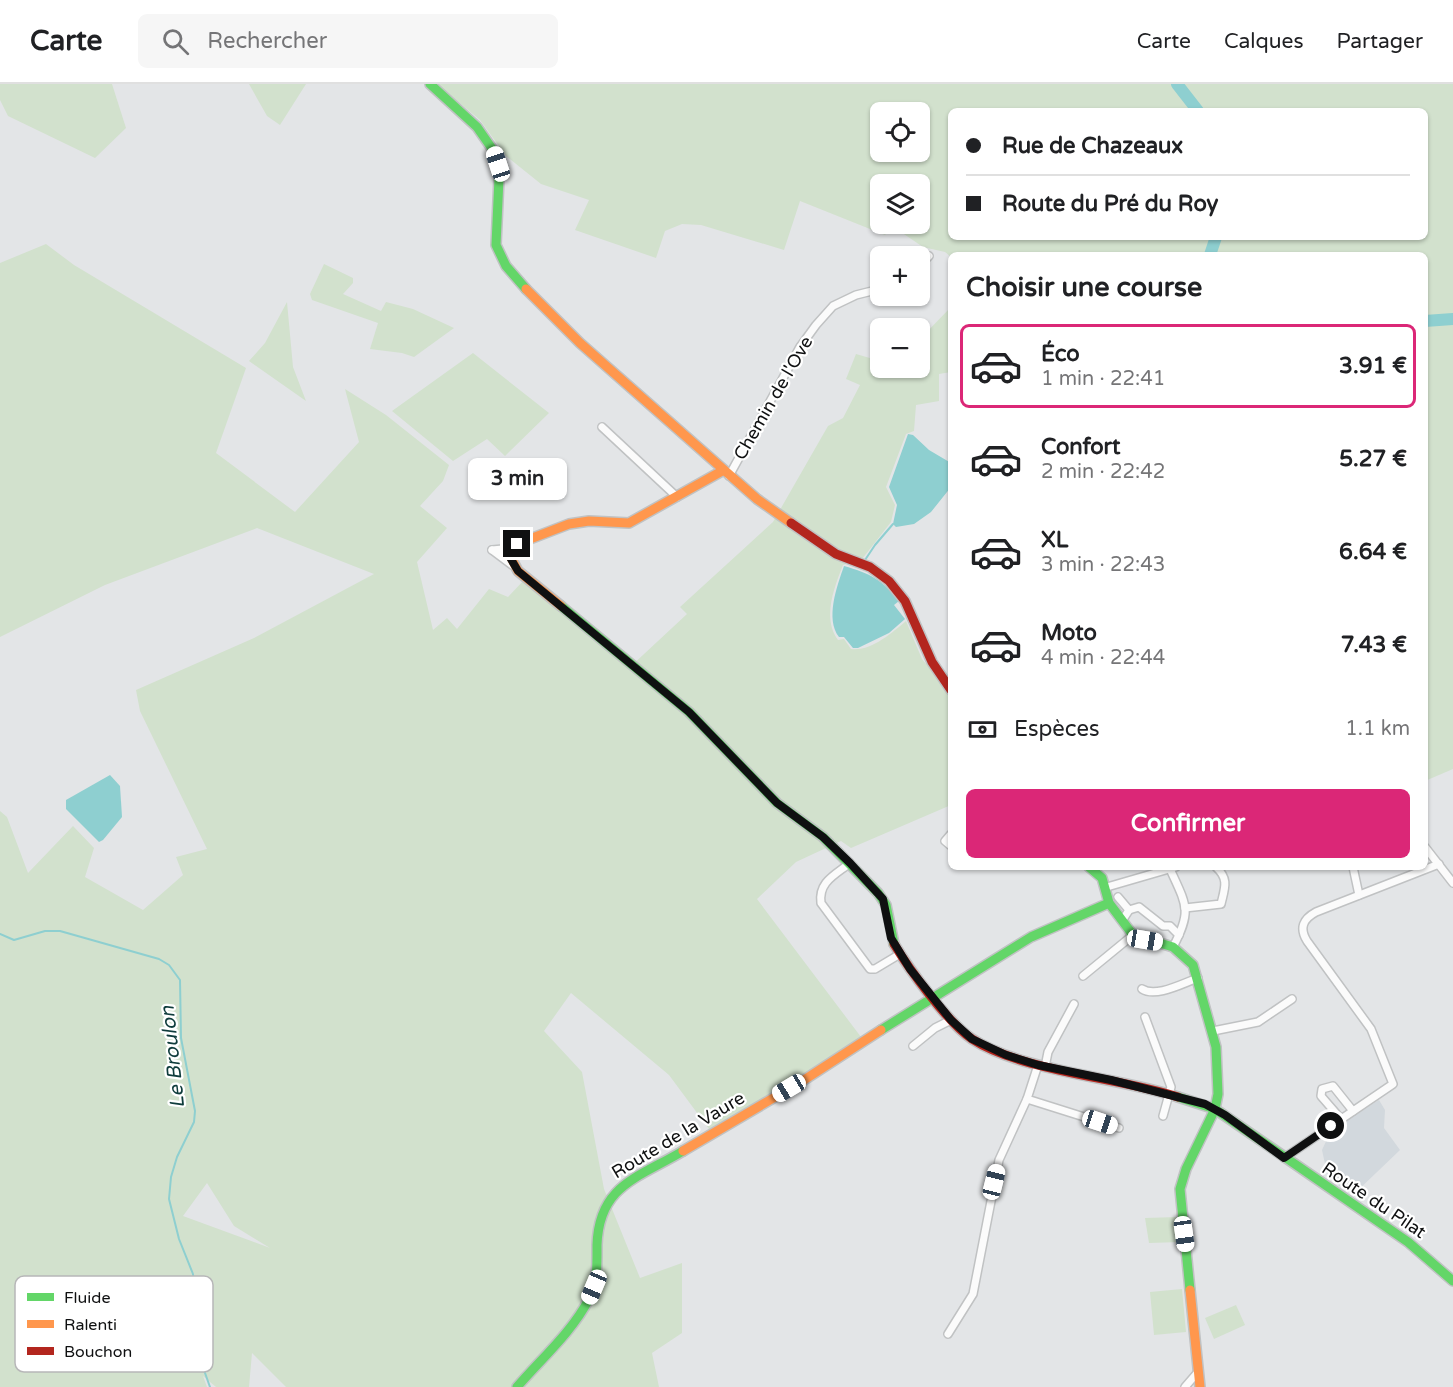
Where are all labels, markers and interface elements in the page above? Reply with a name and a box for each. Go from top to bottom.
search box [138,14,558,68]
text: Carte [30,24,102,58]
icon: search [159,25,192,58]
text: Rechercher [207,28,327,54]
text: Carte [1137,29,1191,54]
text: Calques [1224,29,1304,54]
text: Partager [1337,29,1423,54]
map controls [870,102,930,378]
button: locate [870,102,930,162]
text: Rue de Chazeaux [1002,133,1183,159]
car [484,144,512,184]
button: layers [870,174,930,234]
text: Route du Pré du Roy [1002,191,1218,217]
button: + [870,246,930,306]
text: Choisir une course [966,271,1202,304]
button: − [870,318,930,378]
street label: Chemin de l'Ove [729,332,817,464]
icon: car [969,339,1023,393]
text: Éco [1041,341,1080,367]
text: 3.91 € [1339,353,1407,379]
text: 1 min · 22:41 [1041,367,1165,391]
icon: car [969,432,1023,486]
text: Confort [1041,434,1120,460]
text: 5.27 € [1339,446,1407,472]
callout: 3 min [468,457,566,499]
text: 2 min · 22:42 [1041,460,1165,484]
text: 3 min [491,467,544,491]
icon: car [969,525,1023,579]
text: XL [1041,527,1068,553]
route end [503,530,530,557]
text: 6.64 € [1339,539,1407,565]
text: 3 min · 22:43 [1041,553,1165,577]
icon: car [969,618,1023,672]
text: Moto [1041,620,1097,646]
text: 7.43 € [1341,632,1407,658]
text: 4 min · 22:44 [1041,646,1165,670]
icon: cash [966,713,999,746]
text: Espèces [1014,716,1099,742]
text: 1.1 km [1345,717,1410,741]
button: Confirmer [966,789,1410,858]
car [1126,928,1164,952]
water label: Le Broulon [156,1004,190,1109]
car [769,1071,809,1105]
street label: Route de la Vaure [608,1087,748,1183]
car [1080,1108,1120,1136]
route start [1317,1112,1344,1139]
street label: Route du Pilat [1318,1157,1430,1243]
car [981,1162,1007,1202]
car [1173,1215,1195,1253]
car [579,1267,609,1307]
legend [15,1276,213,1372]
text: Fluide [64,1288,110,1308]
text: Ralenti [64,1315,117,1335]
text: Bouchon [64,1342,132,1362]

